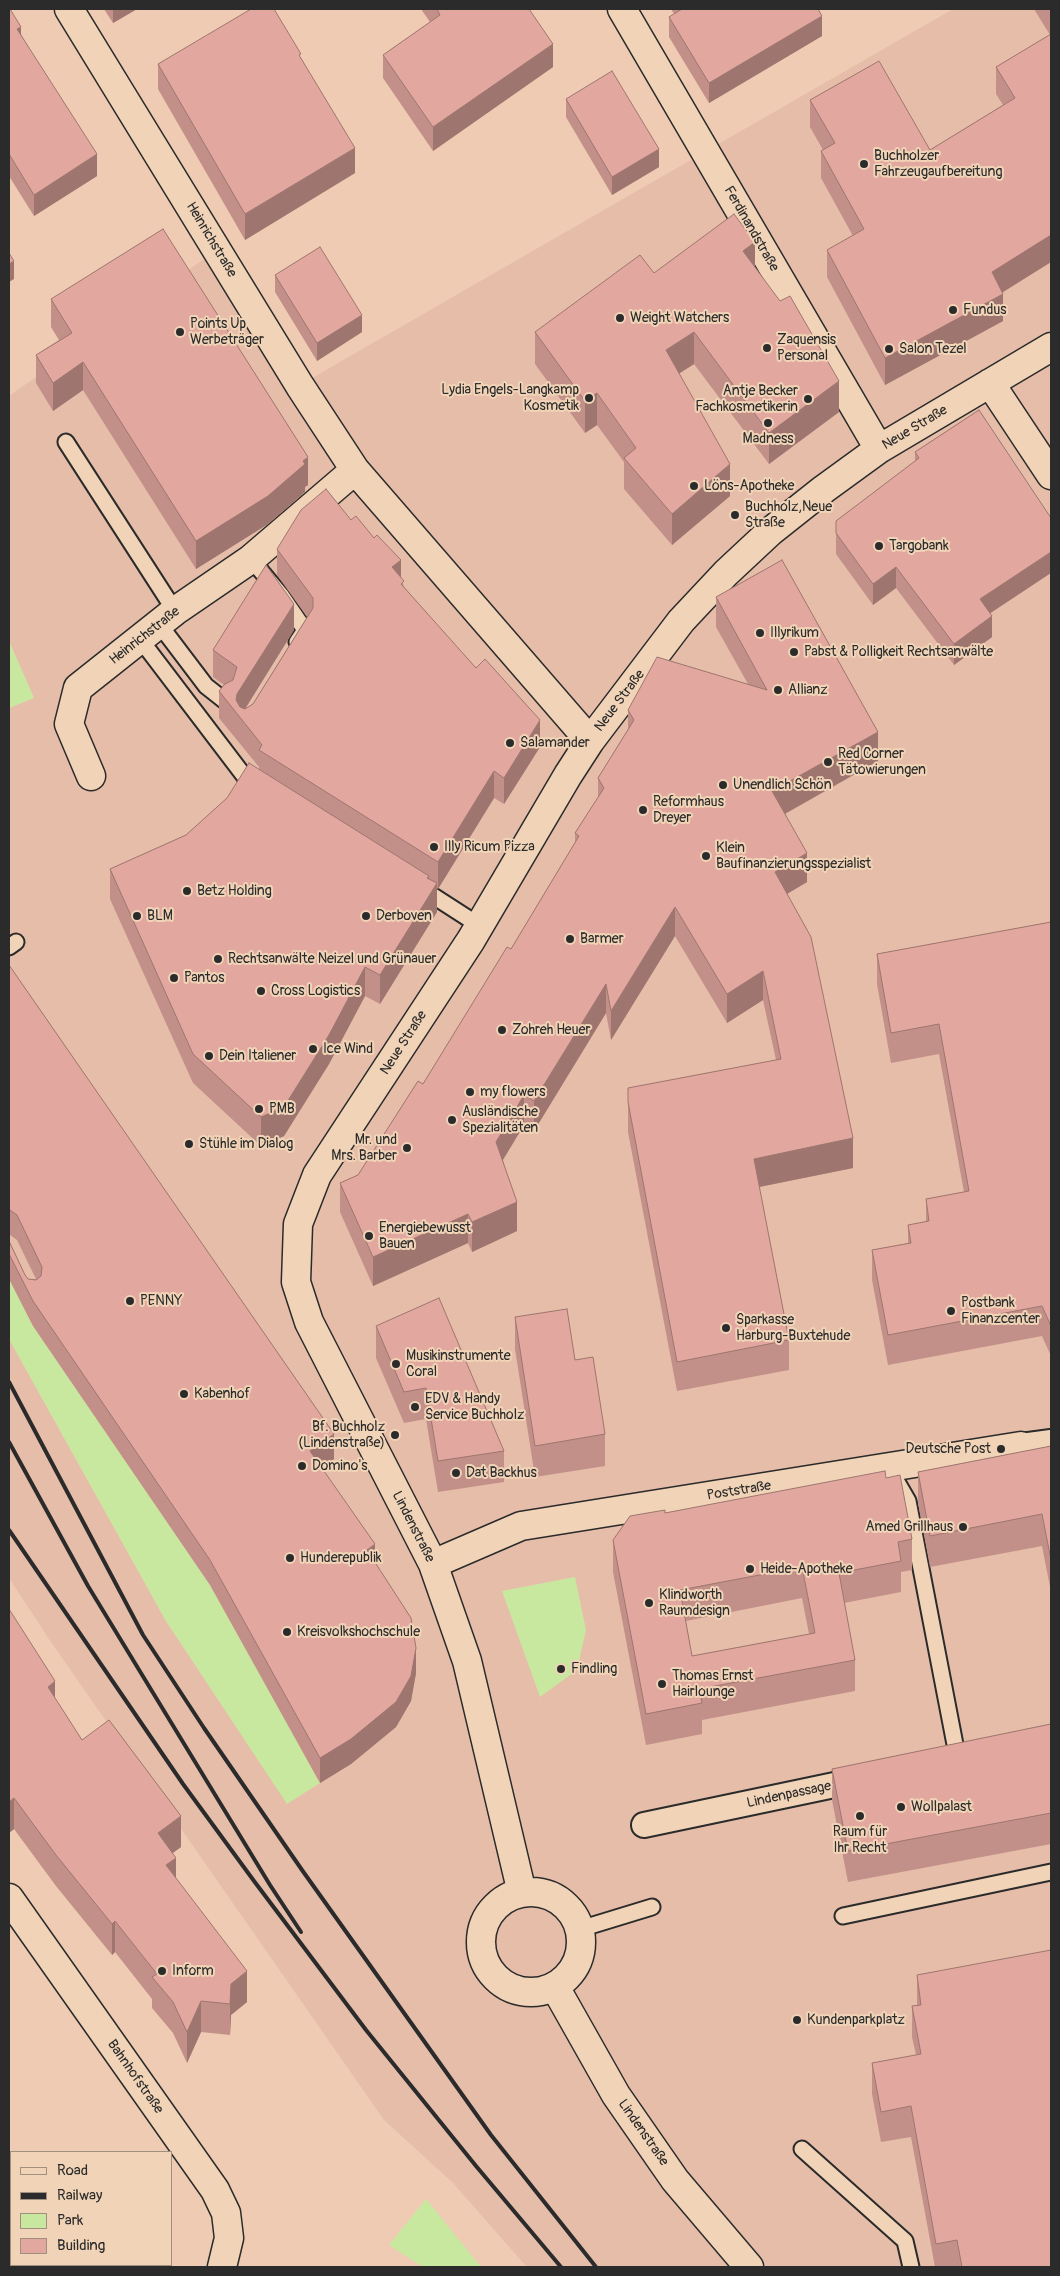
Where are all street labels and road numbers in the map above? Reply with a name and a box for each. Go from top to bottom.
street label: Ferdinandstraße [720,183,782,275]
street label: Heinrichstraße [182,199,240,281]
street label: Neue Straße [879,402,951,454]
street label: Heinrichstraße [107,603,183,669]
street label: Neue Straße [591,667,649,735]
street label: Neue Straße [377,1008,431,1078]
street label: Poststraße [706,1478,772,1504]
street label: Lindenstraße [388,1489,438,1565]
street label: Lindenpassage [745,1778,833,1812]
street label: Bahnhofstraße [103,2037,167,2117]
street label: Lindenstraße [614,2096,672,2170]

